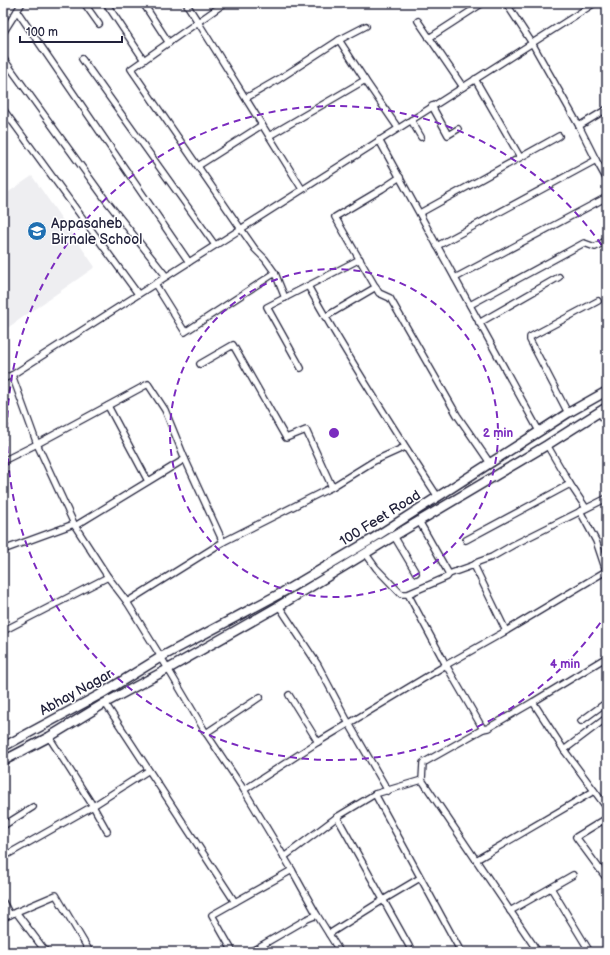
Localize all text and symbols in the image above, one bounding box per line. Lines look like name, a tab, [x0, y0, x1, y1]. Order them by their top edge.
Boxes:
scale bar	[20, 18, 122, 44]
text: 100 m	[26, 25, 58, 40]
place label: Appasaheb Birnale School	[51, 215, 142, 248]
school or university icon: Appasaheb Birnale School	[26, 220, 48, 242]
centre of rings	[327, 426, 341, 440]
text: 2 min	[483, 426, 513, 441]
street label: 100 Feet Road	[336, 486, 424, 550]
text: 4 min	[550, 657, 580, 672]
street label: Abhay Nagar	[37, 665, 116, 719]

